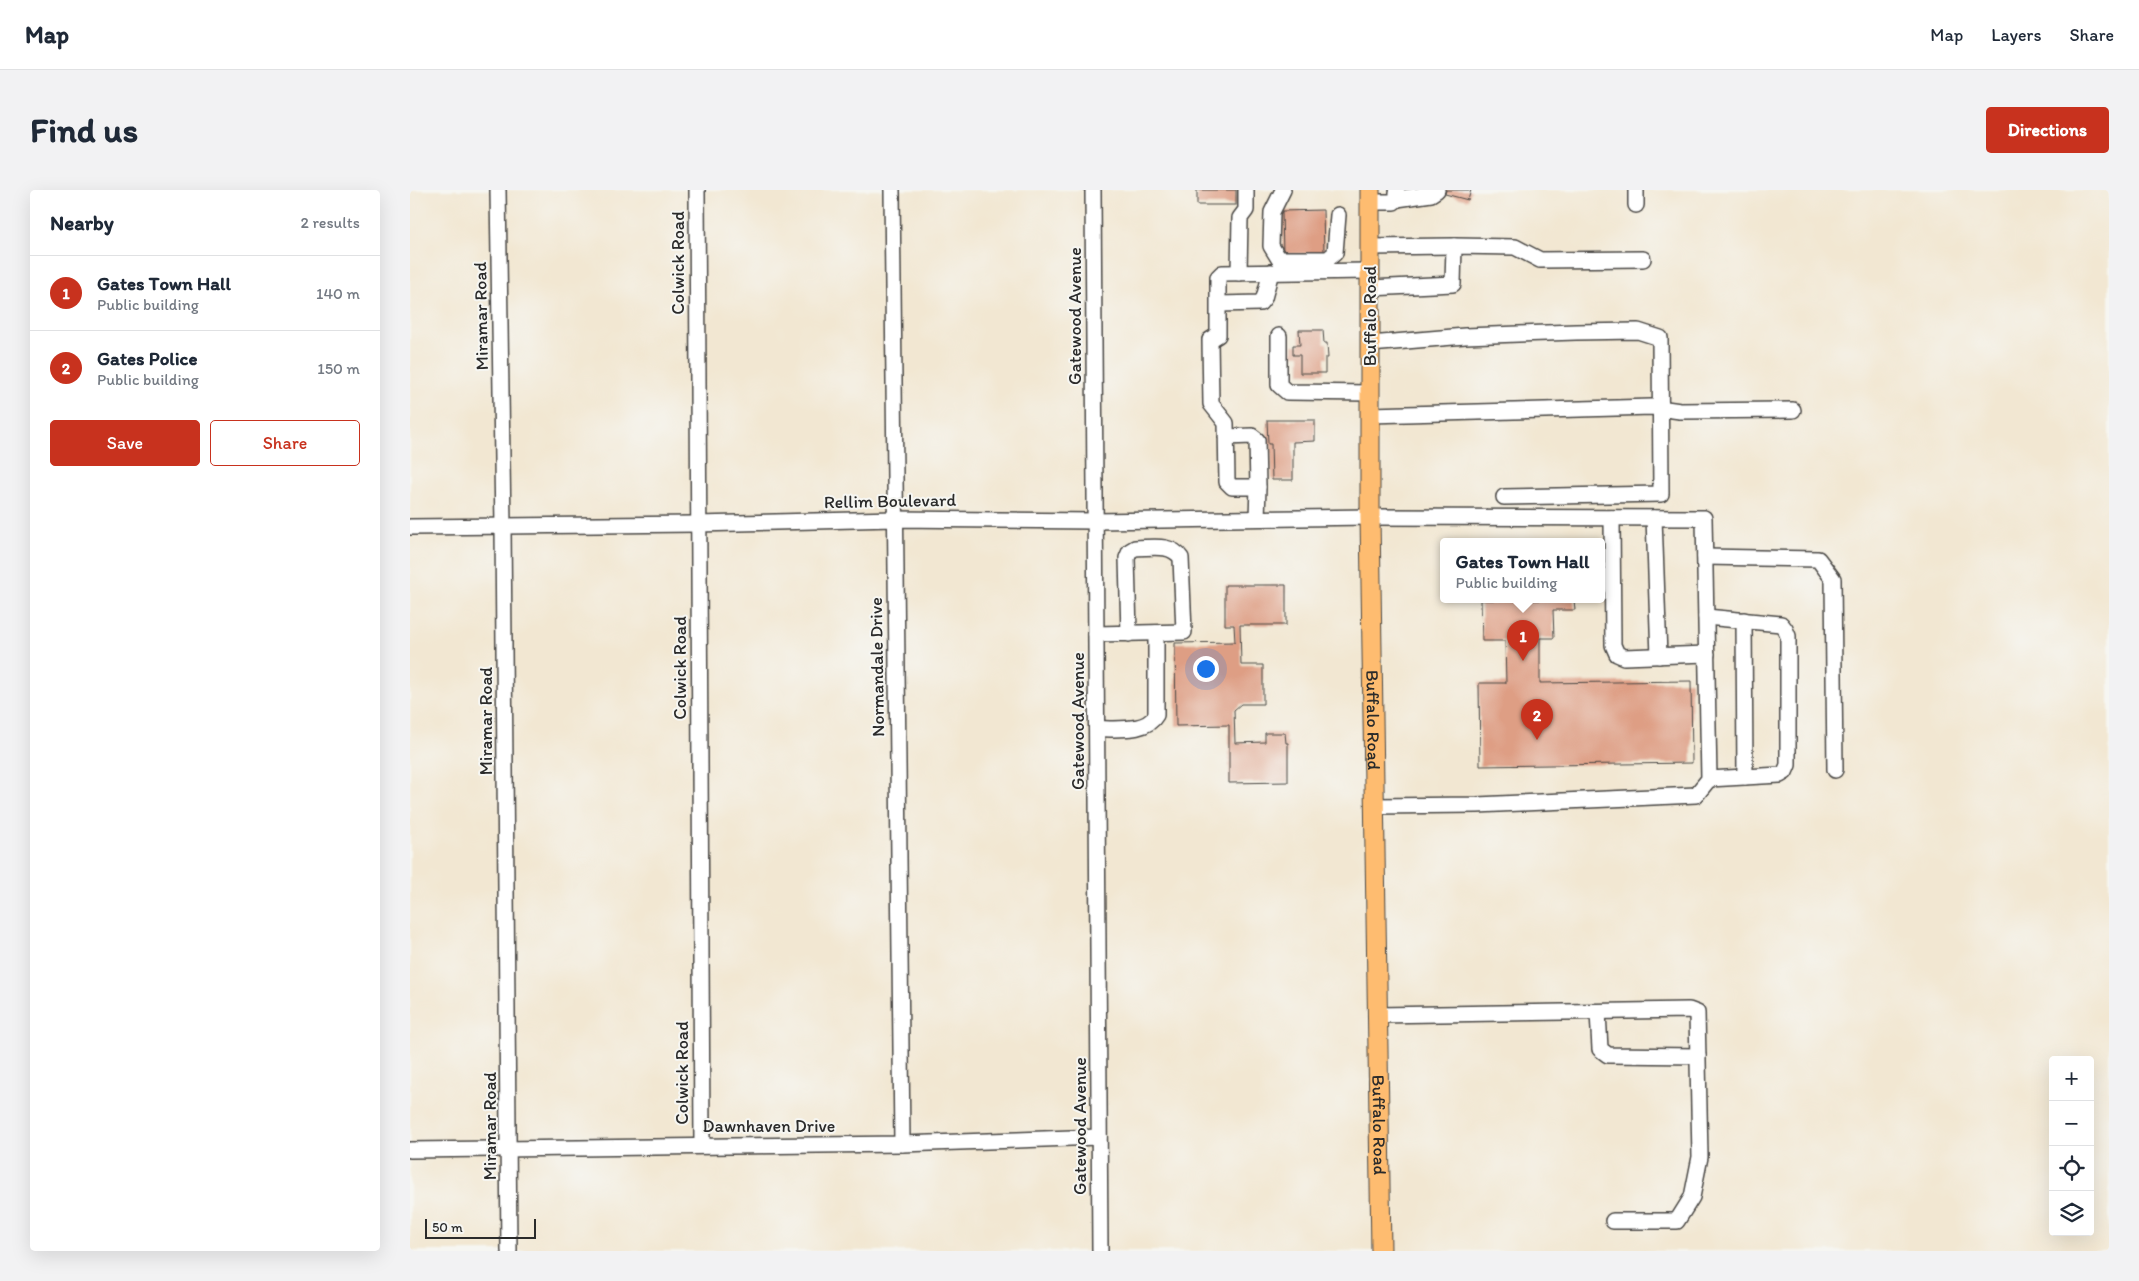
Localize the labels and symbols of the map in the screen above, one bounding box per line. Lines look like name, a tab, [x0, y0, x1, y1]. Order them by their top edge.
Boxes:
street label: Colwick Road	[667, 211, 689, 315]
street label: Gatewood Avenue	[1064, 247, 1086, 385]
street label: Miramar Road	[469, 261, 493, 370]
street label: Buffalo Road	[1359, 265, 1381, 366]
street label: Rellim Boulevard	[824, 489, 956, 513]
street label: Normandale Drive	[865, 597, 889, 737]
street label: Colwick Road	[669, 616, 691, 720]
pin: 1	[1507, 620, 1539, 661]
street label: Gatewood Avenue	[1067, 652, 1089, 790]
your location	[1193, 656, 1219, 682]
street label: Miramar Road	[475, 667, 497, 775]
street label: Buffalo Road	[1361, 670, 1385, 771]
pin: 2	[1521, 699, 1553, 740]
street label: Colwick Road	[671, 1021, 693, 1125]
street label: Gatewood Avenue	[1069, 1057, 1091, 1195]
street label: Miramar Road	[479, 1072, 501, 1180]
street label: Buffalo Road	[1367, 1075, 1391, 1176]
street label: Dawnhaven Drive	[703, 1115, 835, 1137]
scale bar	[425, 1216, 536, 1239]

